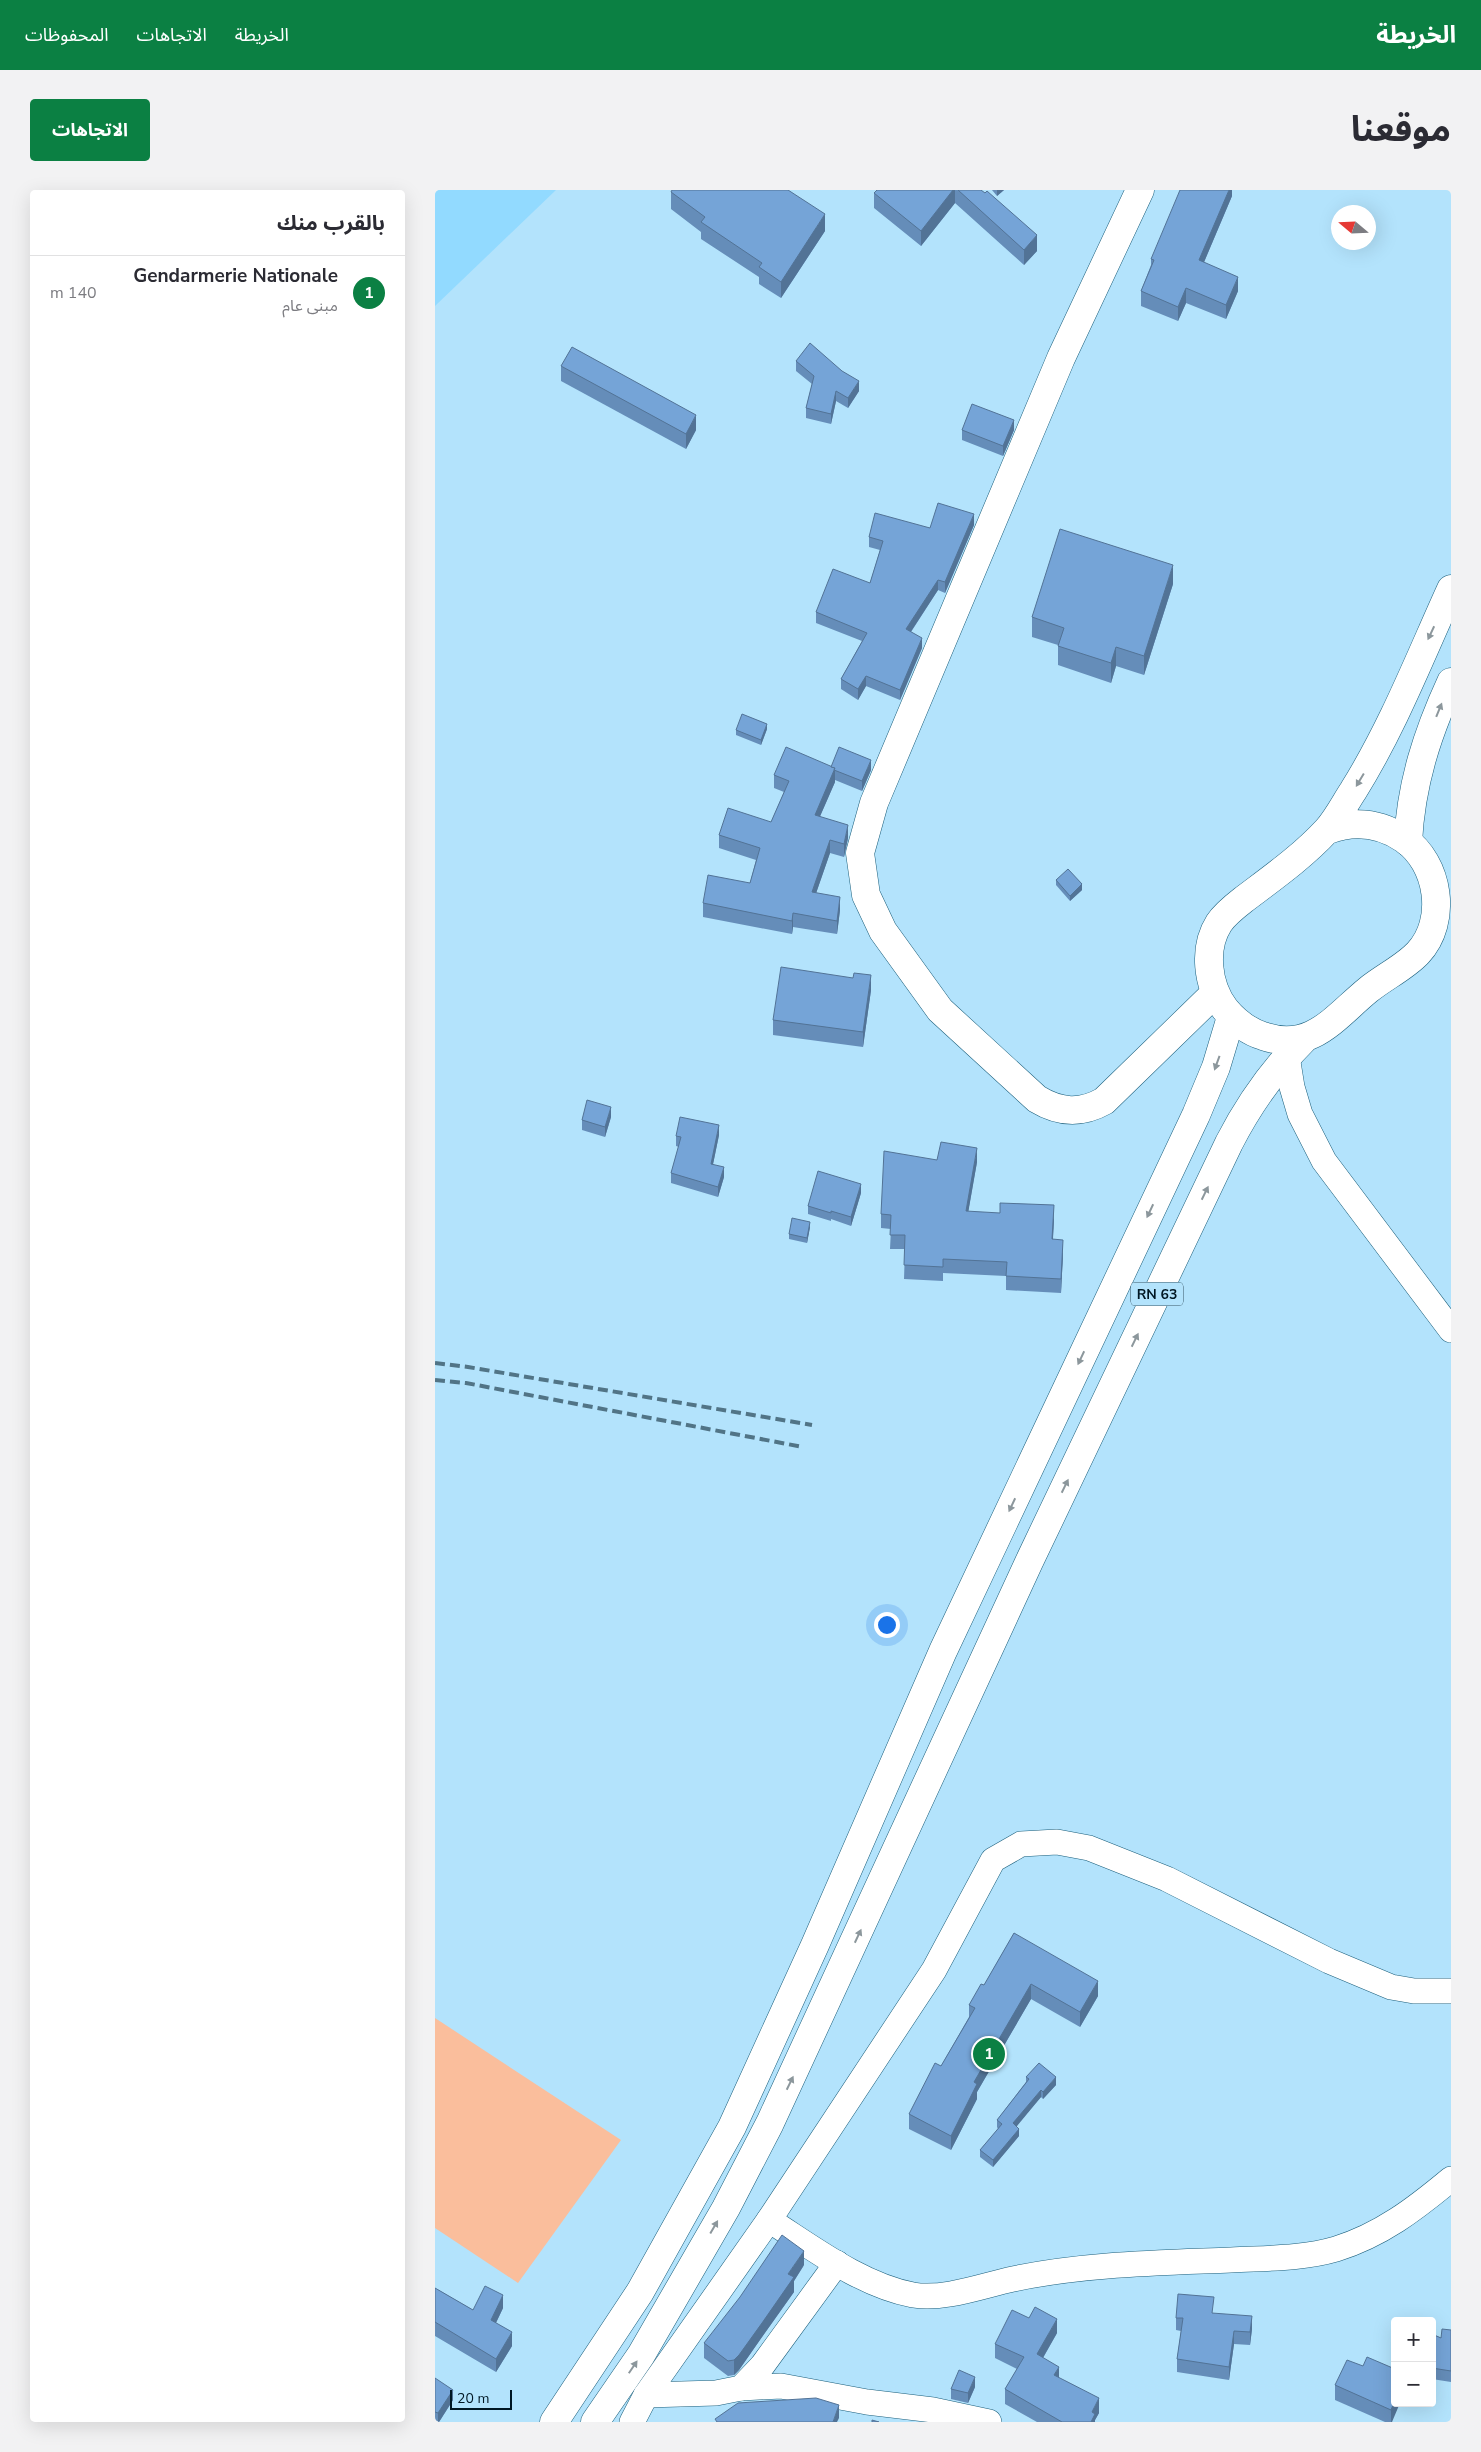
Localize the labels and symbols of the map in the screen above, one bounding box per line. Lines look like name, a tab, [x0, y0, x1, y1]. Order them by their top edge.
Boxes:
north arrow	[1331, 205, 1376, 250]
one-way arrow	[1426, 626, 1434, 640]
one-way arrow	[1435, 703, 1443, 717]
one-way arrow	[1356, 773, 1365, 786]
one-way arrow	[1213, 1056, 1221, 1071]
one-way arrow	[1202, 1186, 1210, 1200]
one-way arrow	[1146, 1204, 1154, 1218]
road number: RN 63	[1131, 1282, 1183, 1306]
one-way arrow	[1131, 1332, 1139, 1347]
one-way arrow	[1077, 1351, 1085, 1365]
one-way arrow	[1061, 1479, 1069, 1493]
one-way arrow	[1007, 1498, 1015, 1512]
your location	[874, 1612, 900, 1638]
one-way arrow	[854, 1929, 862, 1943]
pin: 1	[973, 2035, 1005, 2073]
one-way arrow	[786, 2076, 794, 2090]
one-way arrow	[710, 2220, 719, 2234]
one-way arrow	[628, 2361, 637, 2374]
scale bar	[450, 2387, 513, 2410]

